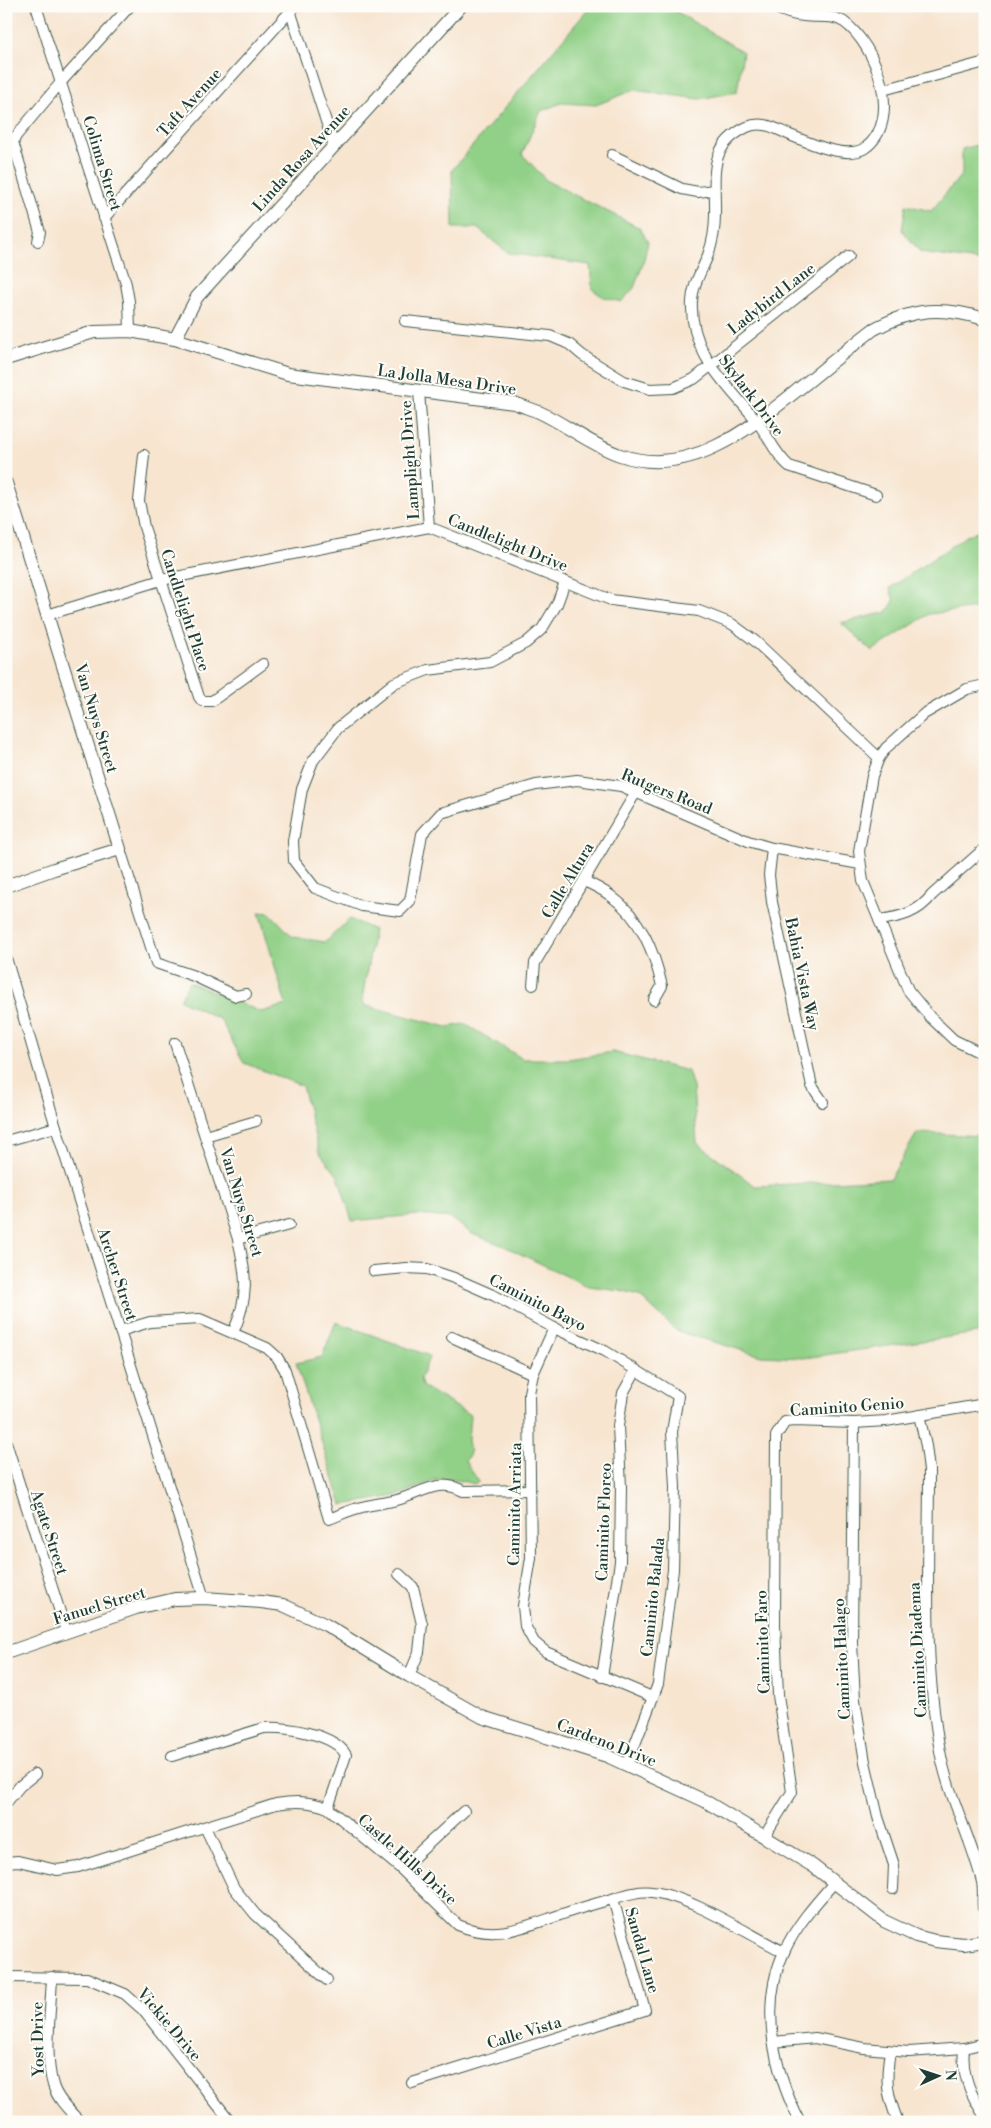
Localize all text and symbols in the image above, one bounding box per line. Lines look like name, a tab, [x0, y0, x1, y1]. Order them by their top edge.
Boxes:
street label: Taft Avenue	[153, 64, 226, 141]
street label: Linda Rosa Avenue	[248, 101, 355, 216]
street label: Colima Street	[78, 113, 126, 214]
street label: Ladybird Lane	[724, 258, 819, 339]
street label: Skylark Drive	[714, 351, 788, 440]
street label: La Jolla Mesa Drive	[376, 360, 518, 400]
street label: Lamplight Drive	[396, 400, 424, 520]
street label: Candlelight Drive	[445, 510, 571, 576]
street label: Candlelight Place	[156, 547, 214, 674]
street label: Van Nuys Street	[70, 660, 122, 776]
street label: Rutgers Road	[618, 765, 715, 819]
street label: Calle Altura	[537, 838, 599, 922]
street label: Bahia Vista Way	[780, 915, 824, 1033]
street label: Van Nuys Street	[215, 1144, 267, 1260]
street label: Archer Street	[92, 1224, 142, 1324]
street label: Caminito Bayo	[486, 1270, 590, 1336]
street label: Caminito Genio	[789, 1393, 905, 1421]
street label: Caminito Arriata	[504, 1441, 526, 1566]
street label: Caminito Floreo	[592, 1462, 616, 1582]
street label: Agate Street	[26, 1486, 72, 1578]
street label: Caminito Balada	[637, 1535, 669, 1658]
street label: Caminito Diadema	[904, 1581, 932, 1718]
street label: Fanuel Street	[51, 1582, 148, 1630]
street label: Caminito Faro	[751, 1590, 775, 1694]
street label: Caminito Halago	[829, 1598, 855, 1720]
street label: Cardeno Drive	[554, 1715, 660, 1771]
street label: Castle Hills Drive	[354, 1810, 461, 1910]
street label: Sandal Lane	[620, 1905, 664, 1995]
street label: Vickie Drive	[132, 1983, 206, 2065]
street label: Yost Drive	[27, 2001, 49, 2078]
street label: Calle Vista	[485, 2012, 565, 2054]
north arrow	[914, 2050, 964, 2100]
text: N	[941, 2069, 959, 2081]

